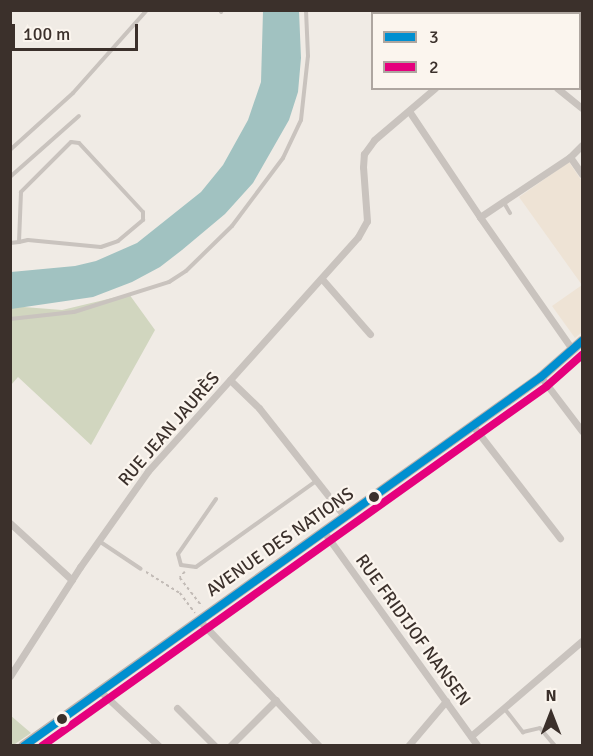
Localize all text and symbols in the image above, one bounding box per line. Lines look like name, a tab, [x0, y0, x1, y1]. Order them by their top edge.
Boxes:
scale bar	[15, 12, 141, 50]
legend	[371, 12, 581, 90]
text: 100 m	[23, 23, 70, 45]
text: 3	[429, 26, 439, 48]
text: 2	[429, 56, 439, 78]
street label: RUE JEAN JAURÈS	[114, 368, 224, 490]
street label: AVENUE DES NATIONS	[202, 483, 358, 601]
unlabelled marker	[368, 491, 380, 503]
street label: RUE FRIDTJOF NANSEN	[351, 550, 475, 710]
north arrow	[521, 684, 581, 744]
text: N	[545, 686, 557, 706]
unlabelled marker	[56, 713, 68, 725]

